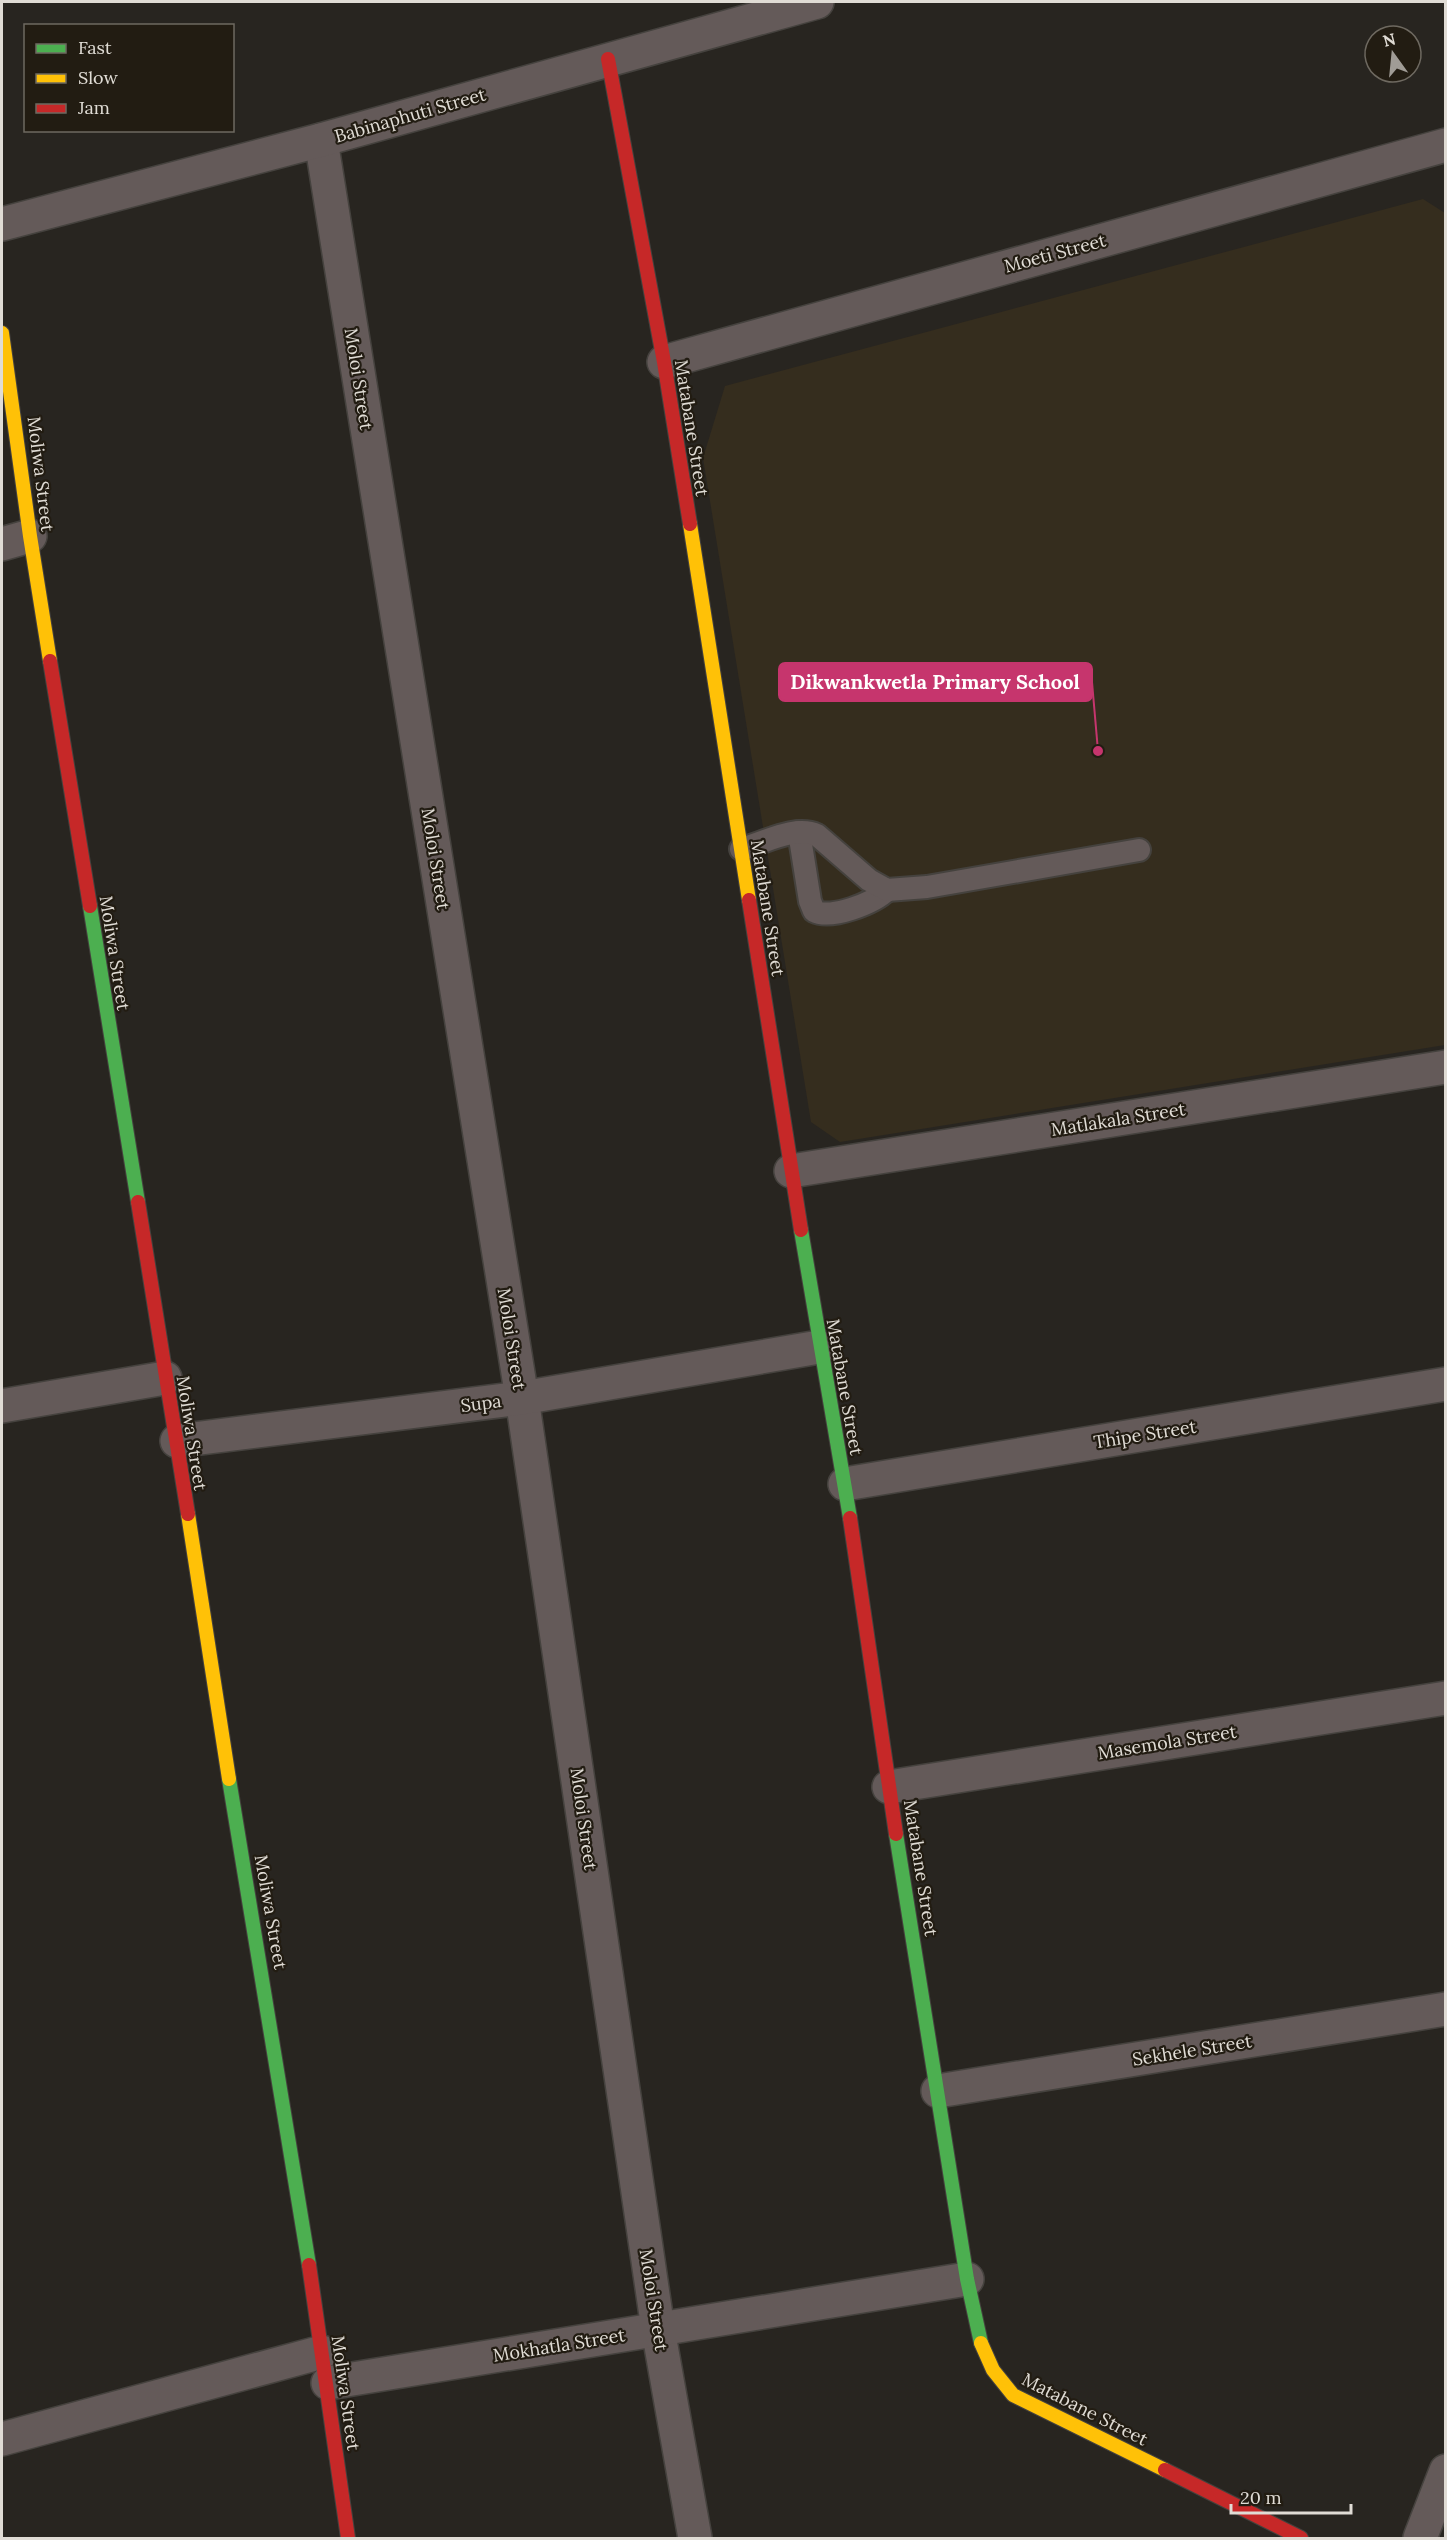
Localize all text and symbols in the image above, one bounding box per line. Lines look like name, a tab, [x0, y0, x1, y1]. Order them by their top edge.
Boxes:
legend	[24, 24, 234, 132]
north arrow	[1363, 24, 1423, 84]
text: N	[1381, 28, 1398, 51]
text: Fast	[78, 36, 112, 59]
text: Slow	[78, 66, 118, 89]
street label: Babinaphuti Street	[332, 82, 488, 148]
text: Jam	[77, 96, 110, 119]
street label: Moeti Street	[1002, 228, 1108, 278]
street label: Moloi Street	[340, 326, 378, 432]
street label: Matabane Street	[670, 358, 714, 498]
street label: Moliwa Street	[23, 415, 59, 533]
callout: Dikwankwetla Primary School	[779, 663, 1092, 701]
text: Dikwankwetla Primary School	[790, 669, 1080, 694]
street label: Moloi Street	[417, 806, 455, 912]
street label: Matabane Street	[746, 838, 790, 978]
street label: Moliwa Street	[95, 894, 135, 1012]
street label: Matlakala Street	[1049, 1097, 1187, 1141]
street label: Moloi Street	[493, 1286, 531, 1392]
street label: Matabane Street	[822, 1317, 868, 1457]
street label: Moliwa Street	[172, 1374, 212, 1492]
street label: Supa	[459, 1389, 503, 1417]
street label: Thipe Street	[1092, 1415, 1198, 1453]
street label: Masemola Street	[1096, 1720, 1238, 1764]
street label: Moloi Street	[565, 1766, 603, 1872]
street label: Matabane Street	[899, 1798, 943, 1938]
street label: Moliwa Street	[250, 1853, 292, 1971]
street label: Sekhele Street	[1131, 2029, 1253, 2071]
street label: Moloi Street	[635, 2247, 673, 2353]
street label: Mokhatla Street	[491, 2323, 627, 2367]
street label: Moliwa Street	[327, 2334, 365, 2452]
street label: Matabane Street	[1018, 2367, 1152, 2451]
scale bar	[1231, 2477, 1351, 2515]
text: 20 m	[1240, 2486, 1282, 2509]

